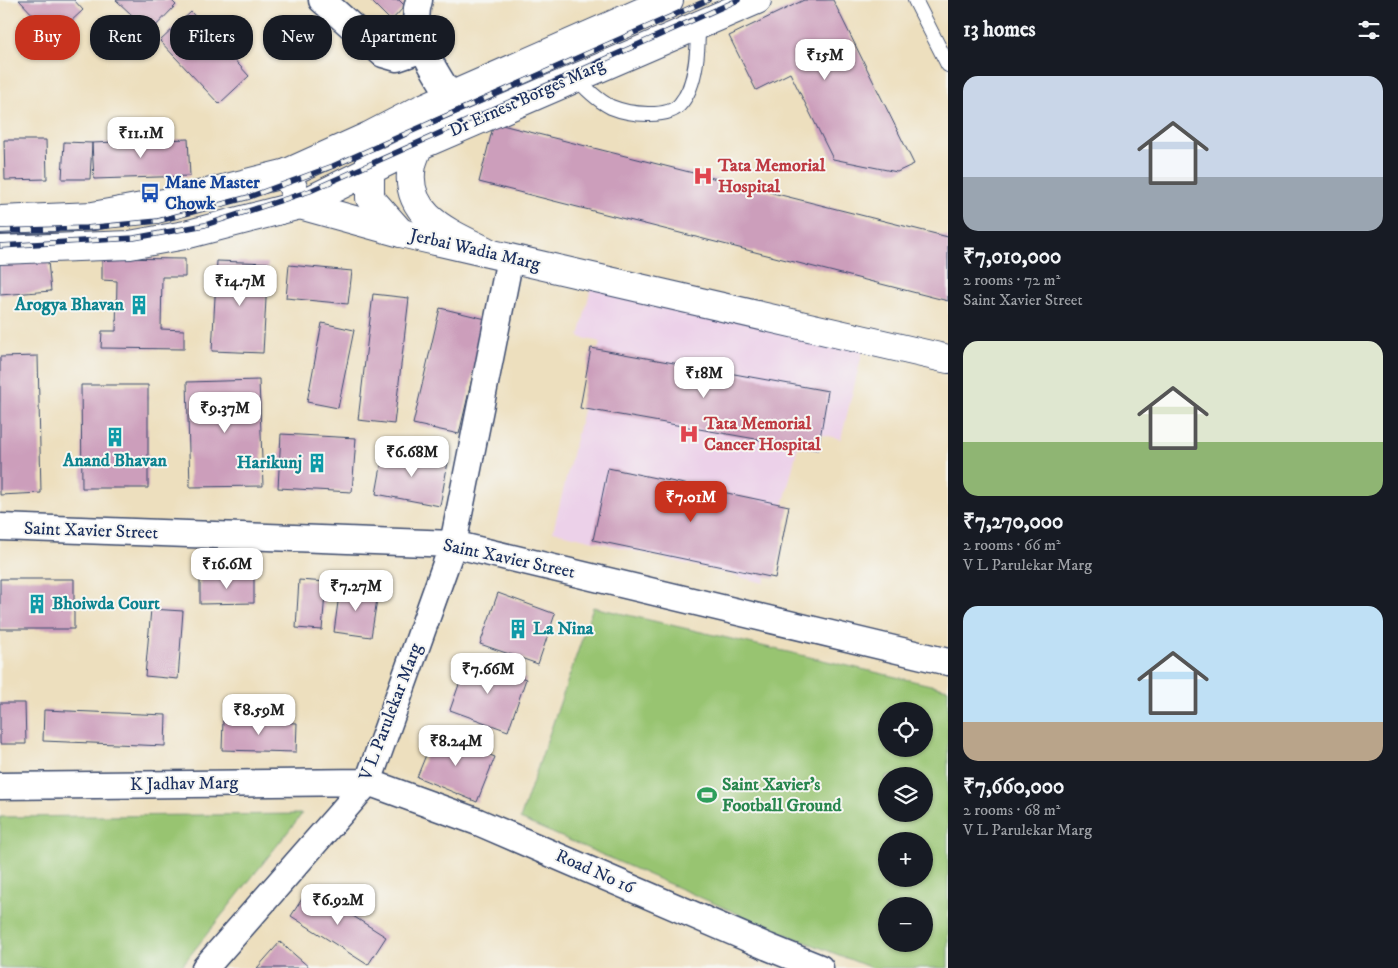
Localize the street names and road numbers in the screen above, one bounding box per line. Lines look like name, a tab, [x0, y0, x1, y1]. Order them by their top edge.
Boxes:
street label: Dr Ernest Borges Marg	[446, 54, 609, 142]
street label: Jerbai Wadia Marg	[406, 224, 543, 276]
street label: Saint Xavier Street	[23, 518, 159, 544]
street label: Saint Xavier Street	[441, 534, 577, 584]
street label: V L Parulekar Marg	[354, 640, 427, 785]
street label: K Jadhav Marg	[130, 772, 239, 796]
street label: Road No 16	[552, 845, 638, 899]

